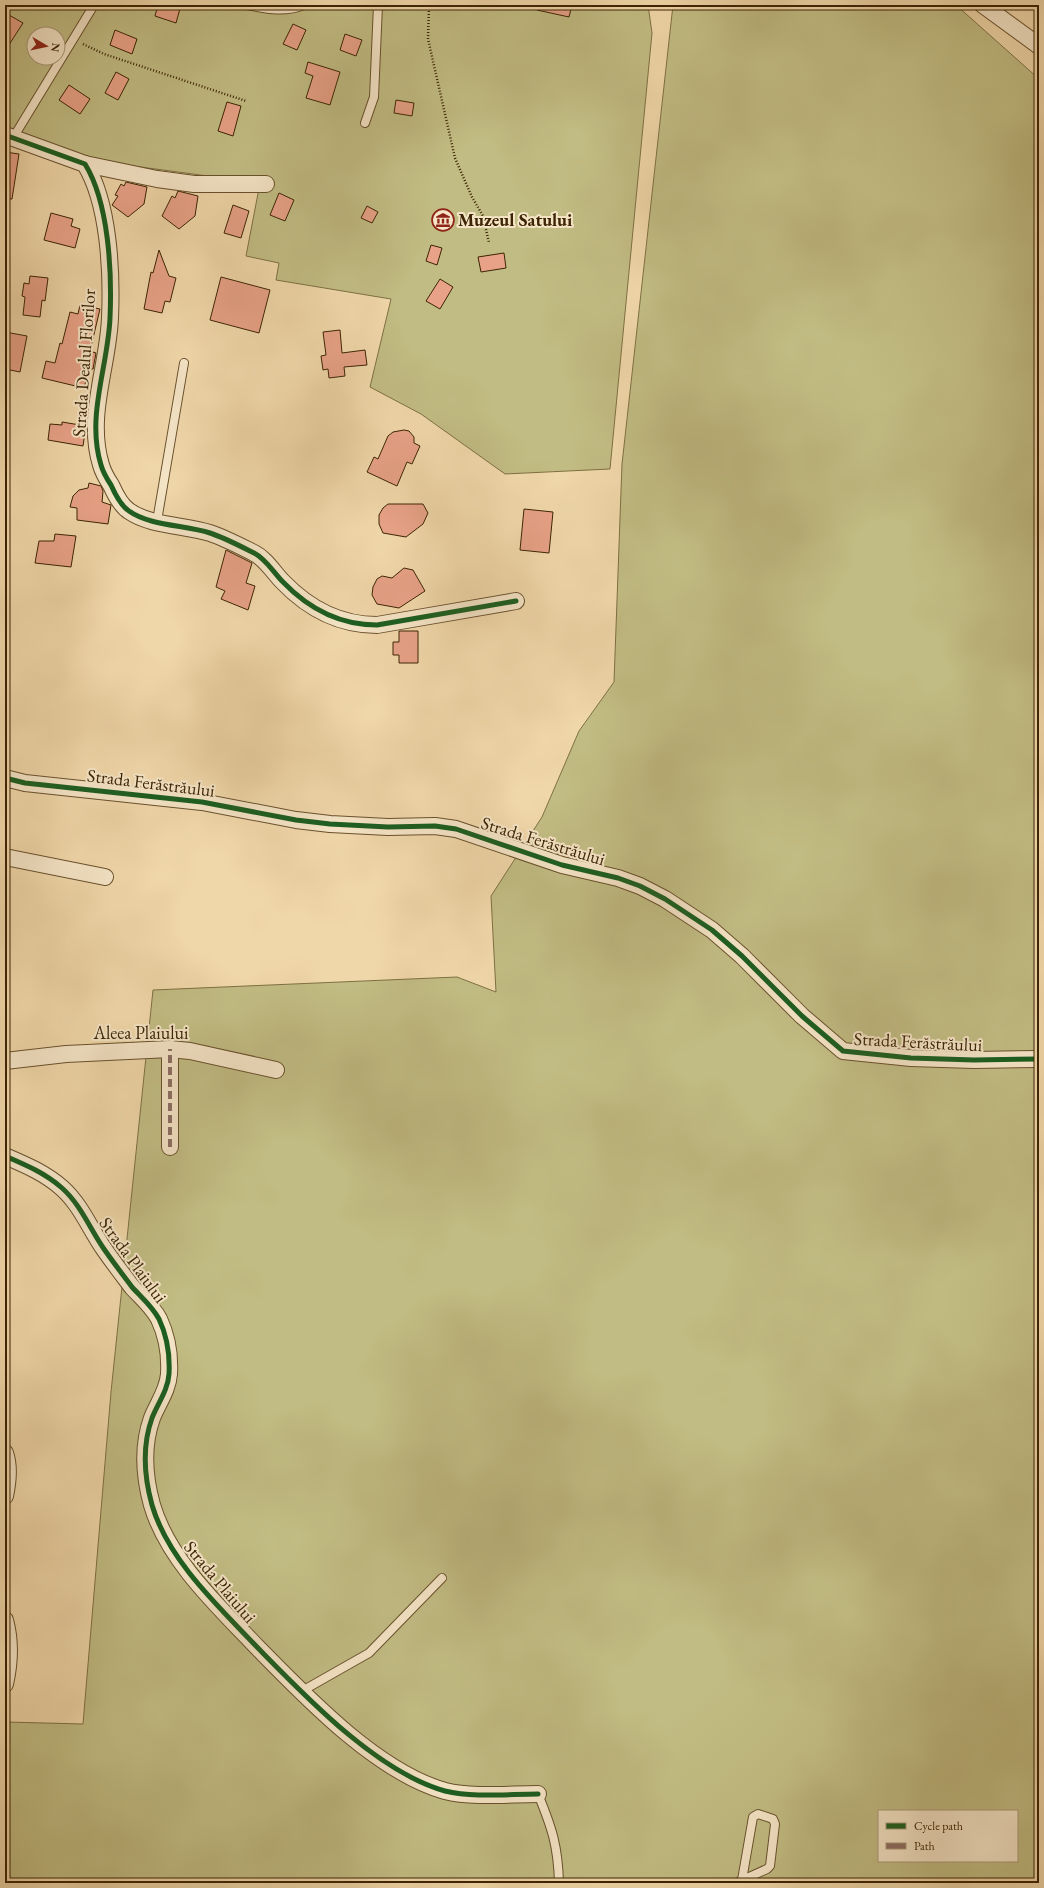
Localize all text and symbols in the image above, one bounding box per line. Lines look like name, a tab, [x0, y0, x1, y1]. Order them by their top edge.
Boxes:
north arrow	[26, 26, 66, 66]
text: N	[48, 42, 63, 53]
museum icon: Muzeul Satului	[430, 207, 456, 233]
place label: Muzeul Satului	[458, 208, 573, 231]
street label: Strada Dealul Florilor	[67, 288, 100, 438]
street label: Strada Ferăstrăului	[86, 763, 217, 802]
street label: Strada Ferăstrăului	[478, 811, 608, 870]
street label: Aleea Plaiului	[93, 1021, 189, 1044]
street label: Strada Ferăstrăului	[853, 1027, 983, 1056]
street label: Strada Plaiului	[95, 1212, 173, 1308]
street label: Strada Plaiului	[179, 1536, 262, 1628]
legend	[878, 1810, 1018, 1862]
text: Cycle path	[914, 1818, 963, 1834]
text: Path	[914, 1838, 935, 1854]

